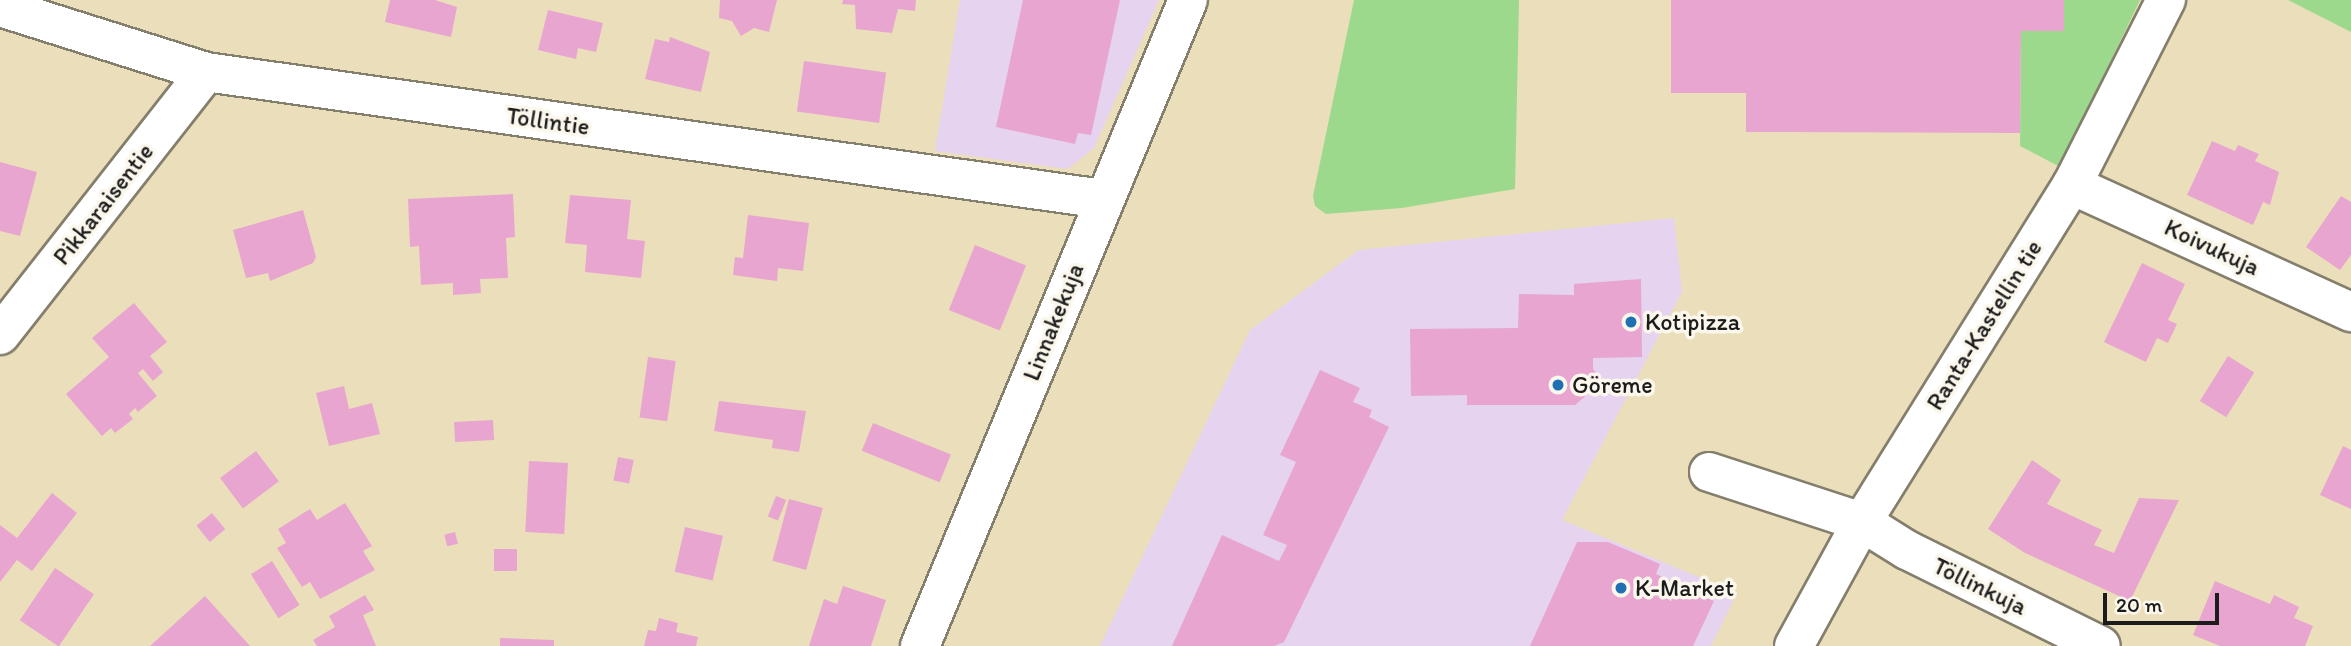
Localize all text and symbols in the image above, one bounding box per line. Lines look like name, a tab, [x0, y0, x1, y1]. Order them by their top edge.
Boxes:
street label: Töllintie	[505, 101, 591, 141]
street label: Pikkaraisentie	[47, 138, 159, 270]
street label: Koivukuja	[2160, 213, 2264, 281]
street label: Ranta-Kastellin tie	[1920, 235, 2048, 415]
street label: Linnakekuja	[1016, 259, 1090, 385]
place label: Kotipizza	[1645, 308, 1740, 336]
marker: Kotipizza	[1623, 314, 1639, 330]
place label: Göreme	[1572, 371, 1653, 399]
marker: Göreme	[1550, 377, 1566, 393]
street label: Töllinkuja	[1928, 551, 2032, 621]
place label: K-Market	[1635, 574, 1734, 602]
marker: K-Market	[1613, 580, 1629, 596]
scale bar	[2106, 580, 2222, 624]
text: 20 m	[2116, 592, 2162, 617]

